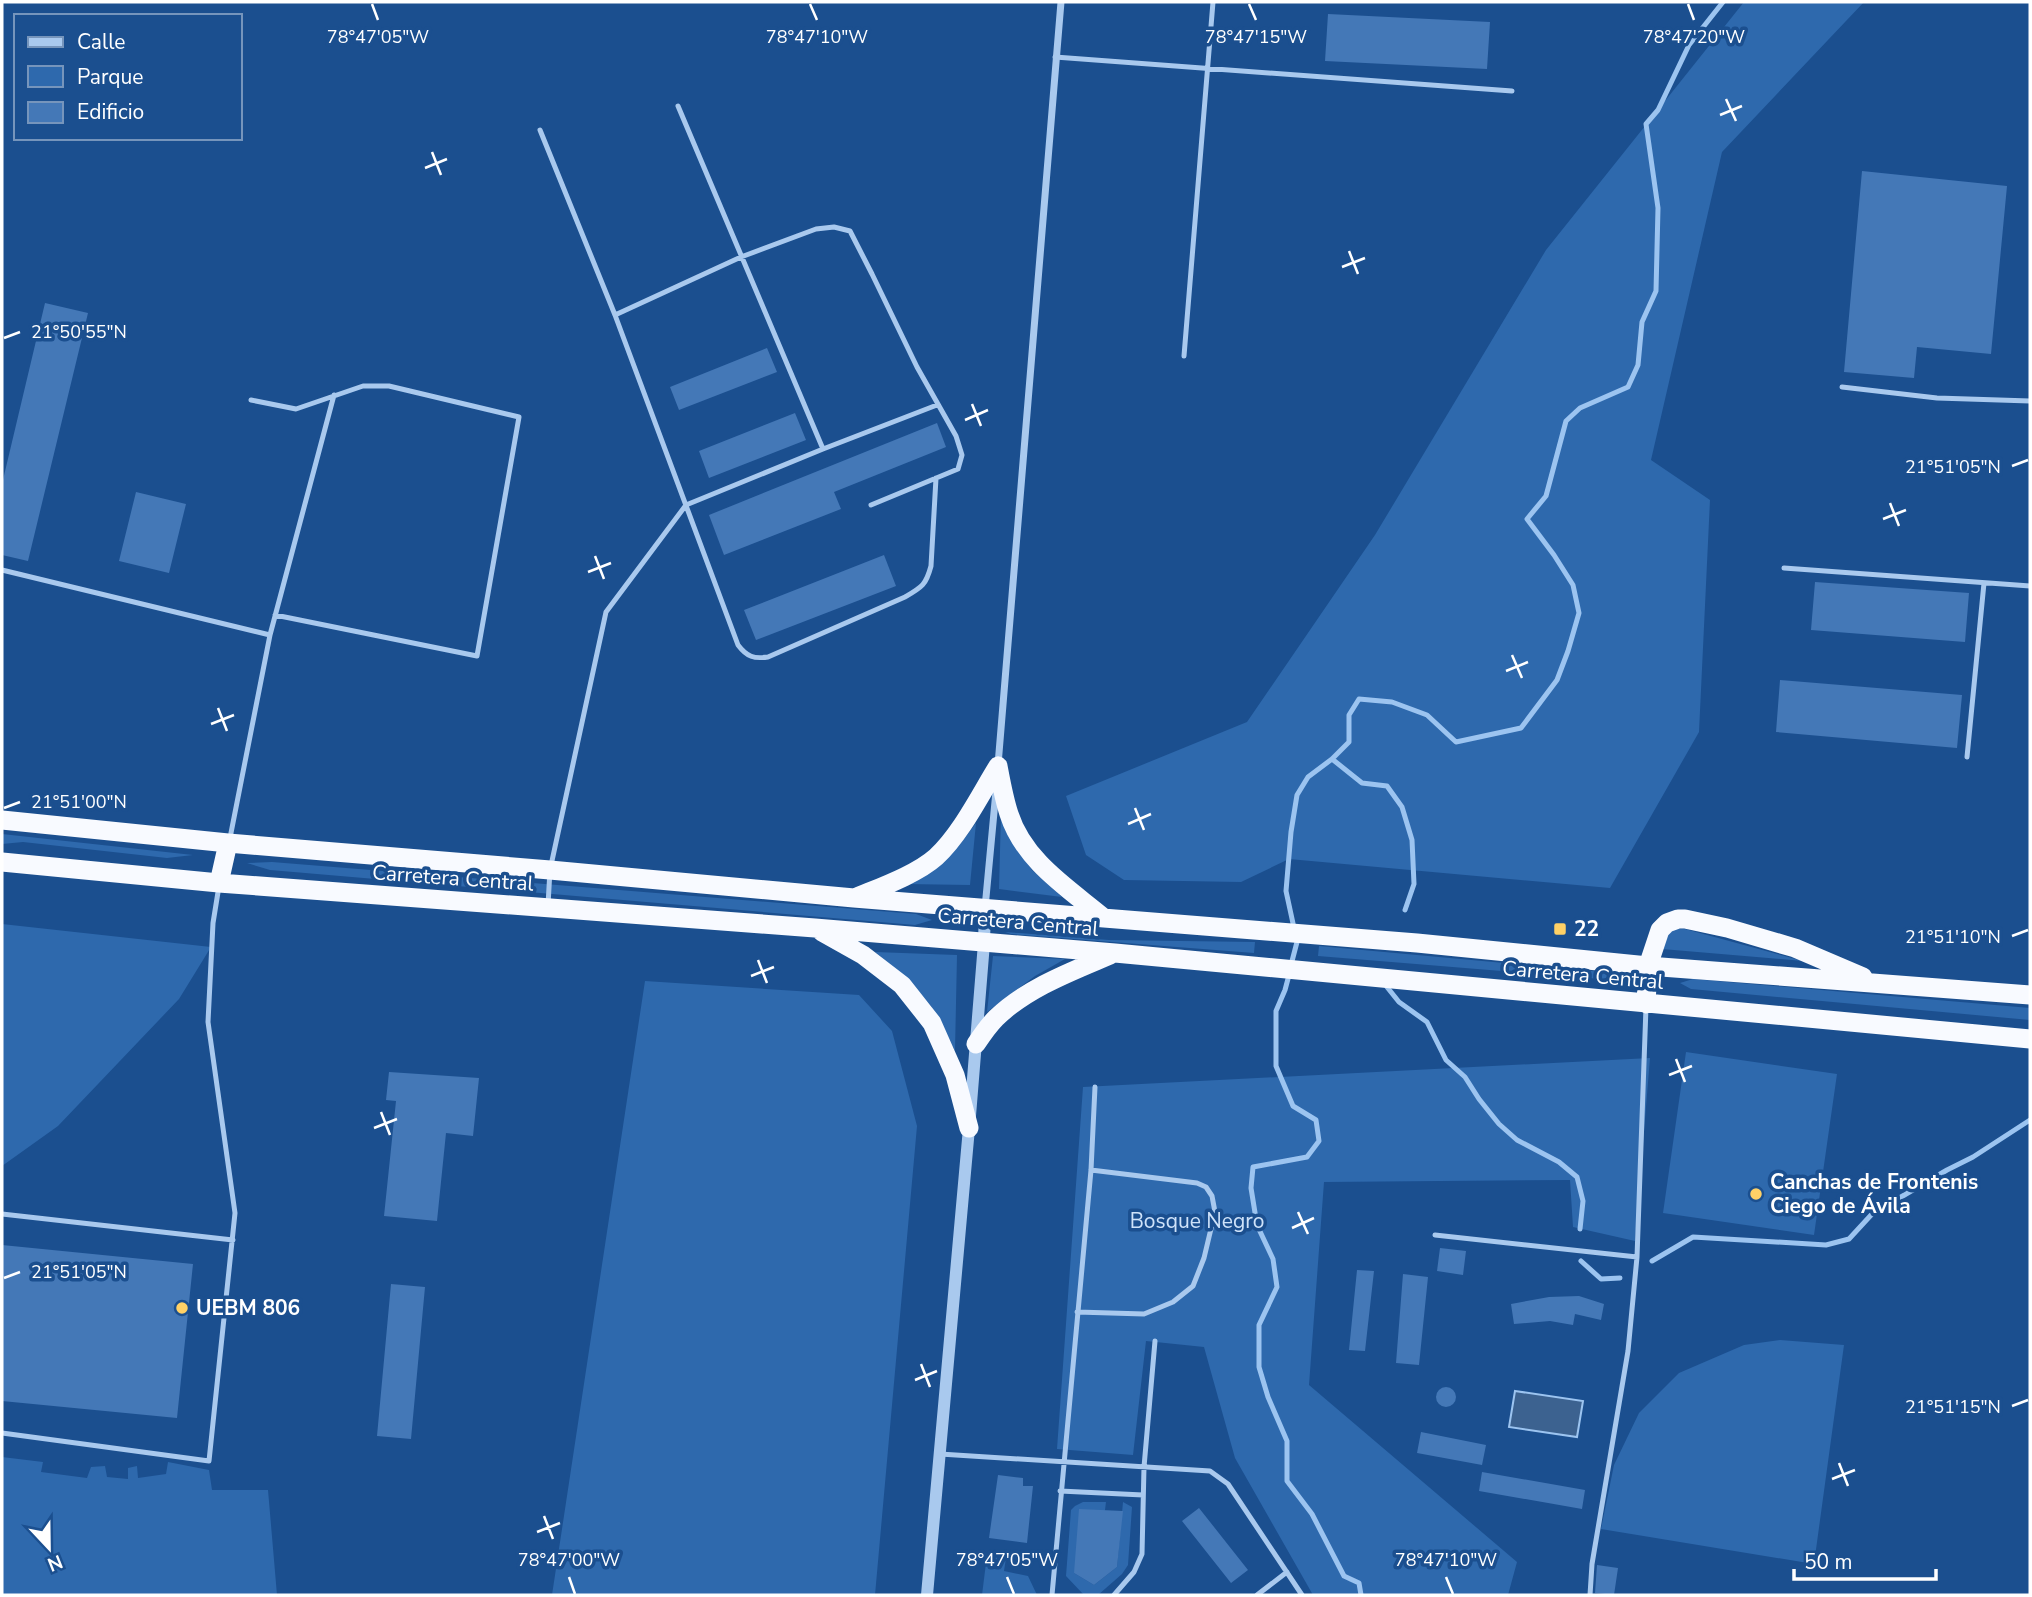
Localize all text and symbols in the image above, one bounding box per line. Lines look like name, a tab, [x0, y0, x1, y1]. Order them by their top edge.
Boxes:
legend	[14, 14, 242, 140]
text: 78°47'05"W	[327, 25, 429, 49]
text: 78°47'10"W	[766, 25, 868, 49]
text: 78°47'15"W	[1205, 25, 1307, 49]
text: 78°47'20"W	[1643, 25, 1745, 49]
text: Calle	[77, 28, 125, 56]
text: Parque	[77, 63, 144, 91]
text: Edificio	[77, 98, 144, 126]
text: 21°50'55"N	[31, 320, 127, 344]
text: 21°51'05"N	[1905, 455, 2001, 479]
text: 21°51'00"N	[31, 790, 127, 814]
street label: Carretera Central	[371, 858, 536, 898]
street label: Carretera Central	[936, 901, 1101, 943]
place label: 22	[1574, 915, 1599, 943]
marker: 22	[1552, 921, 1568, 937]
text: 21°51'10"N	[1905, 925, 2001, 949]
street label: Carretera Central	[1501, 954, 1666, 996]
place label: Canchas de Frontenis Ciego de Ávila	[1770, 1168, 1978, 1220]
marker: Canchas de Frontenis Ciego de Ávila	[1748, 1186, 1764, 1202]
park label: Bosque Negro	[1130, 1207, 1264, 1235]
text: 21°51'05"N	[31, 1260, 127, 1284]
place label: UEBM 806	[196, 1294, 300, 1322]
marker: UEBM 806	[174, 1300, 190, 1316]
text: 21°51'15"N	[1905, 1395, 2001, 1419]
north arrow	[14, 1513, 84, 1583]
scale bar	[1794, 1538, 1936, 1582]
text: N	[44, 1548, 66, 1578]
text: 78°47'00"W	[518, 1548, 620, 1572]
text: 78°47'05"W	[956, 1548, 1058, 1572]
text: 78°47'10"W	[1395, 1548, 1497, 1572]
text: 50 m	[1804, 1548, 1853, 1576]

